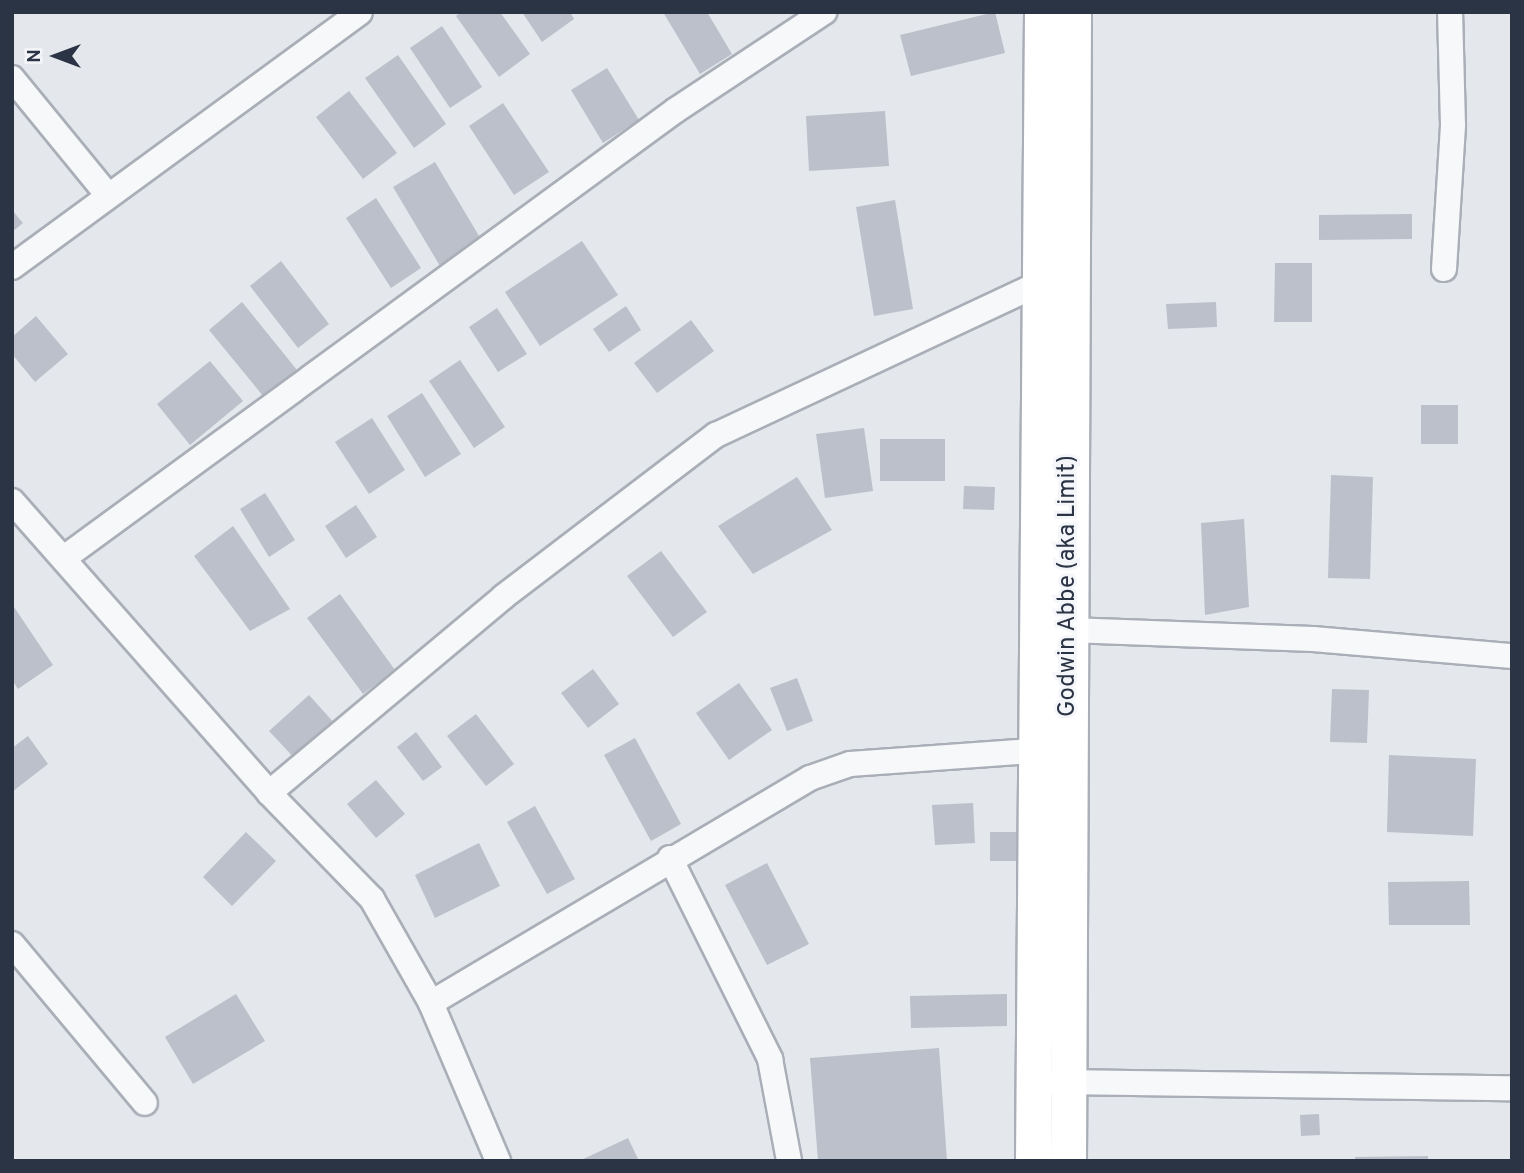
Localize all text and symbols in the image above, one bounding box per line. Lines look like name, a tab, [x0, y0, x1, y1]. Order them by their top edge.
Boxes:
north arrow	[21, 21, 91, 91]
text: N	[23, 49, 47, 63]
street label: Godwin Abbe (aka Limit)	[1055, 455, 1083, 717]

